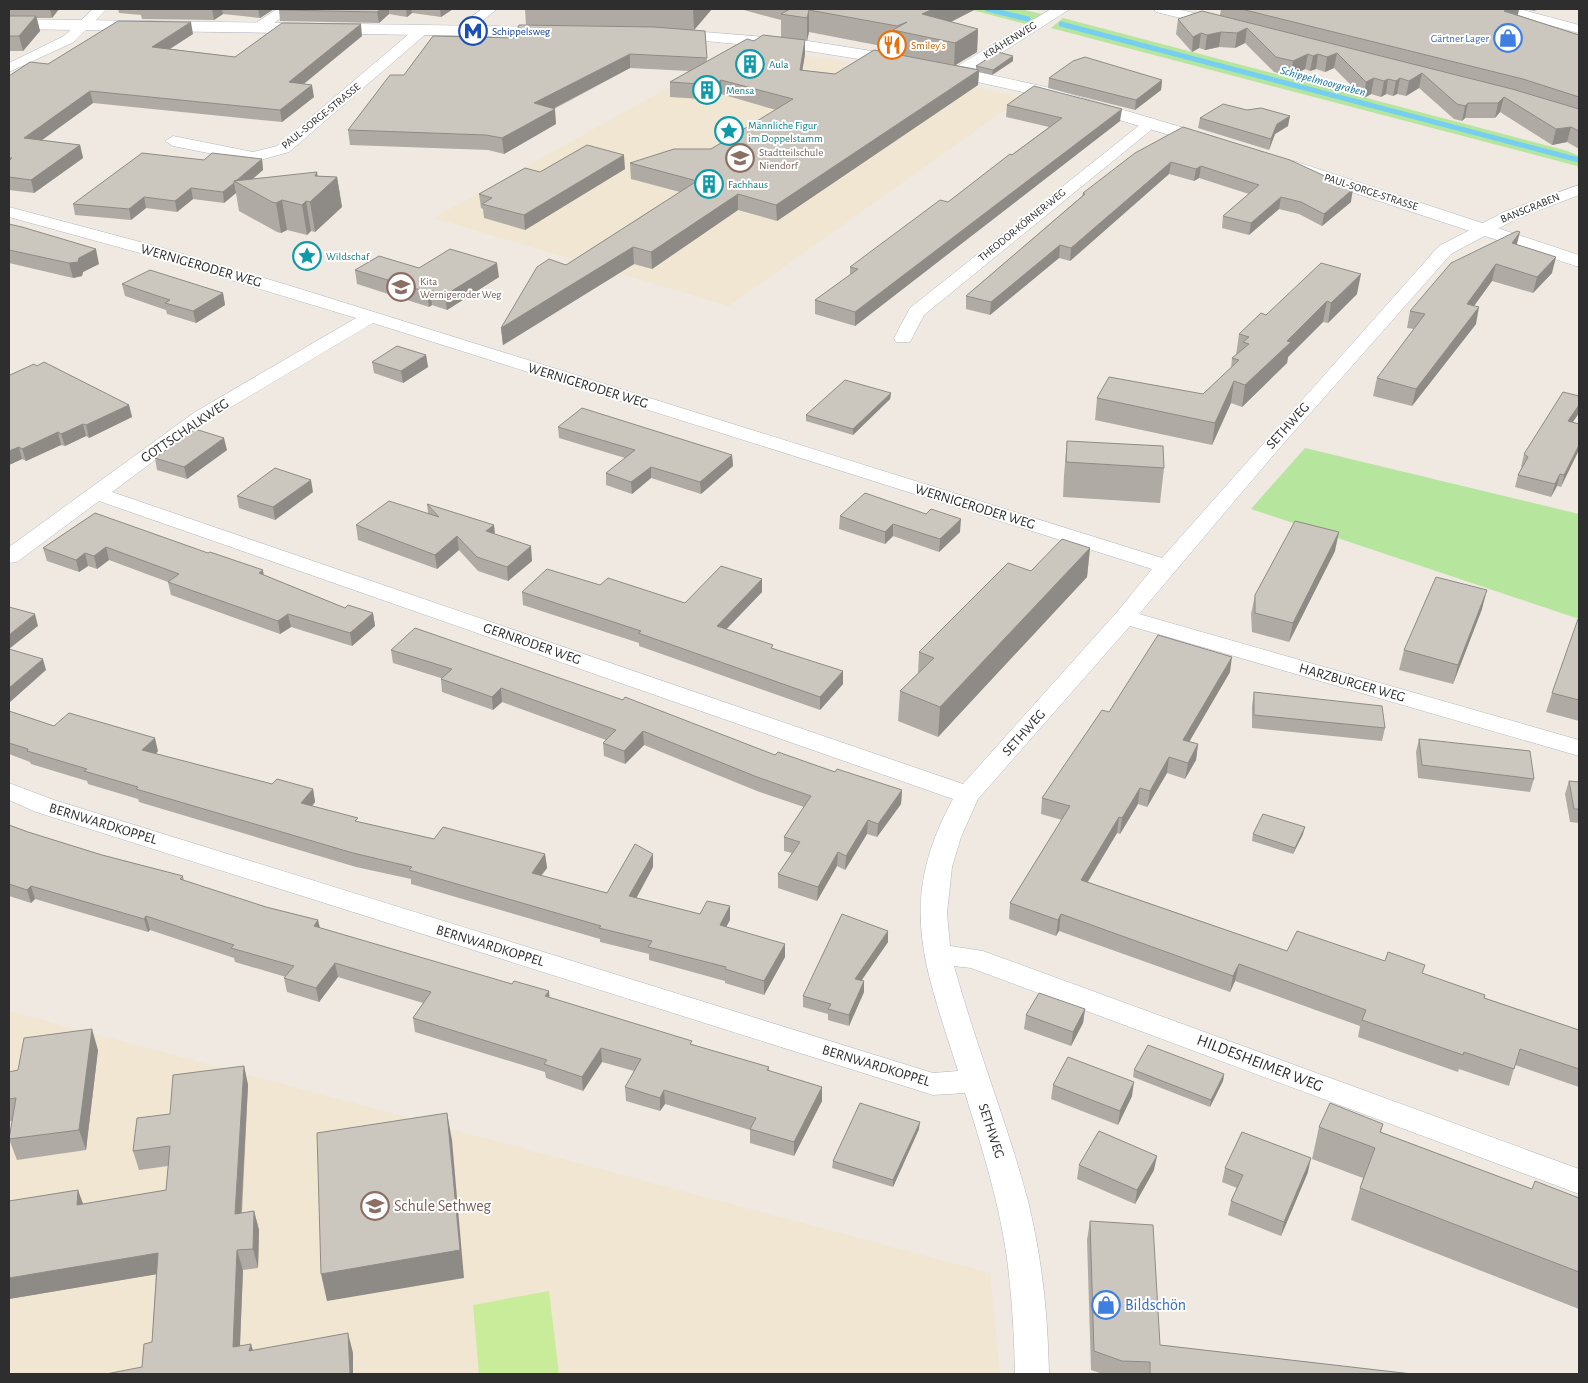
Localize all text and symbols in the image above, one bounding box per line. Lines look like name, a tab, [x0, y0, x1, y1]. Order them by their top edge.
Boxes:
metro station icon: Schippelsweg	[458, 16, 488, 46]
street label: KRÄHENWEG	[982, 19, 1038, 61]
shop icon: Gärtner Lager	[1493, 23, 1523, 53]
place label: Schippelsweg	[492, 26, 551, 37]
restaurant icon: Smiley's	[877, 30, 907, 60]
place label: Gärtner Lager	[1431, 33, 1489, 44]
place label: Smiley's	[911, 40, 946, 51]
building icon: Aula	[735, 49, 765, 79]
place label: Aula	[769, 59, 789, 70]
water label: Schippelmoorgraben	[1279, 64, 1367, 99]
building icon: Mensa	[692, 75, 722, 105]
street label: PAUL-SORGE-STRASSE	[280, 81, 363, 151]
place label: Mensa	[726, 85, 754, 96]
place icon: Männliche Figur im Doppelstamm	[714, 116, 744, 146]
place label: Männliche Figur im Doppelstamm	[748, 120, 823, 144]
school or university icon: Stadtteilschule Niendorf	[725, 143, 755, 173]
place label: Stadtteilschule Niendorf	[759, 147, 823, 171]
building icon: Fachhaus	[694, 169, 724, 199]
street label: PAUL-SORGE-STRASSE	[1323, 172, 1420, 213]
place label: Fachhaus	[728, 179, 768, 190]
street label: THEODOR-KÖRNER-WEG	[976, 187, 1068, 263]
street label: BANSGRABEN	[1499, 191, 1561, 225]
place icon: Wildschaf	[292, 241, 322, 271]
street label: WERNIGERODER WEG	[139, 242, 263, 290]
place label: Wildschaf	[326, 251, 370, 262]
school or university icon: Kita Wernigeroder Weg	[386, 272, 416, 302]
place label: Kita Wernigeroder Weg	[420, 276, 502, 300]
street label: WERNIGERODER WEG	[526, 361, 650, 411]
street label: GOTTSCHALKWEG	[139, 396, 231, 466]
street label: SETHWEG	[1264, 400, 1312, 452]
street label: WERNIGERODER WEG	[913, 482, 1037, 532]
street label: GERNRODER WEG	[481, 621, 583, 667]
street label: HARZBURGER WEG	[1297, 661, 1407, 705]
street label: SETHWEG	[1000, 707, 1048, 759]
street label: BERNWARDKOPPEL	[47, 801, 159, 847]
street label: BERNWARDKOPPEL	[434, 923, 546, 969]
street label: HILDESHEIMER WEG	[1195, 1032, 1325, 1094]
street label: BERNWARDKOPPEL	[820, 1043, 932, 1089]
street label: SETHWEG	[976, 1102, 1006, 1160]
school or university icon: Schule Sethweg	[360, 1191, 390, 1221]
place label: Schule Sethweg	[394, 1198, 491, 1214]
shop icon: Bildschön	[1091, 1290, 1121, 1320]
place label: Bildschön	[1125, 1297, 1186, 1313]

